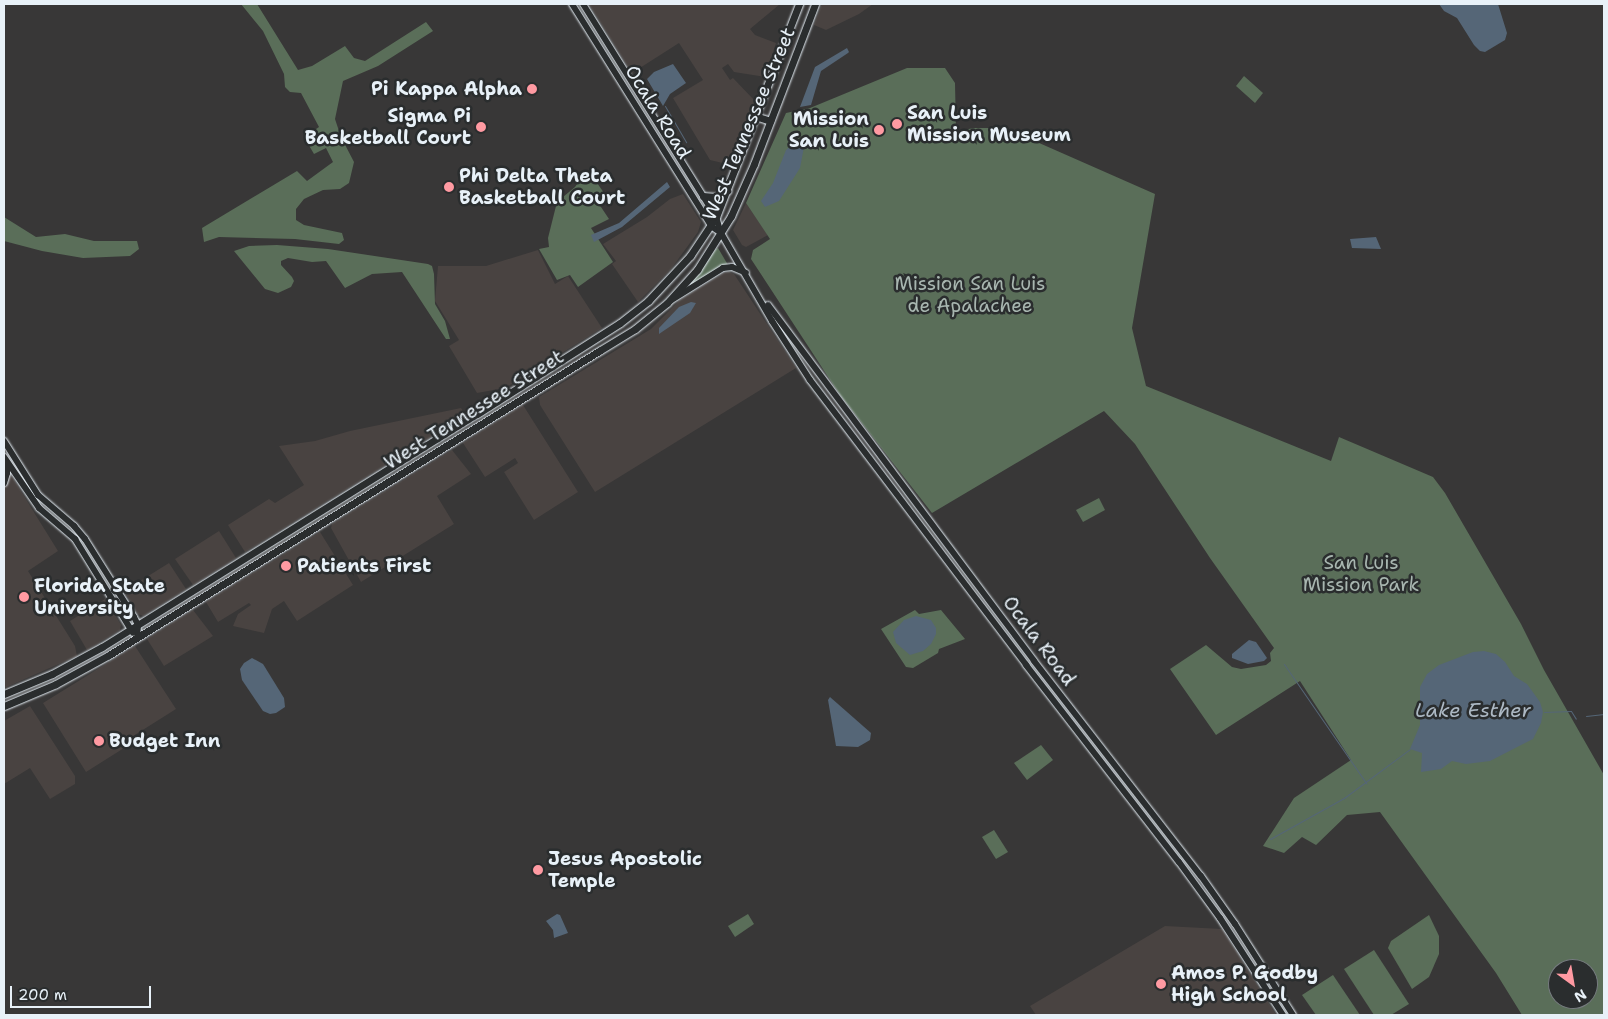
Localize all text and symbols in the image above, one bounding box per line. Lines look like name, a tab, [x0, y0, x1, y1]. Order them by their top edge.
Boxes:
street label: West Tennessee Street	[698, 24, 800, 224]
street label: Ocala Road	[620, 61, 696, 163]
place label: Pi Kappa Alpha	[371, 78, 522, 100]
marker: Pi Kappa Alpha	[526, 83, 538, 95]
place label: San Luis Mission Museum	[907, 102, 1071, 146]
place label: Sigma Pi Basketball Court	[305, 105, 471, 149]
place label: Mission San Luis	[789, 108, 869, 152]
marker: San Luis Mission Museum	[891, 118, 903, 130]
marker: Sigma Pi Basketball Court	[475, 121, 487, 133]
marker: Mission San Luis	[873, 124, 885, 136]
place label: Phi Delta Theta Basketball Court	[459, 165, 625, 209]
marker: Phi Delta Theta Basketball Court	[443, 181, 455, 193]
park label: Mission San Luis de Apalachee	[894, 273, 1046, 317]
street label: West Tennessee Street	[380, 345, 568, 475]
park label: San Luis Mission Park	[1303, 552, 1419, 596]
place label: Patients First	[297, 555, 431, 577]
marker: Patients First	[279, 559, 293, 573]
place label: Florida State University	[34, 575, 165, 619]
marker: Florida State University	[18, 591, 30, 603]
street label: Ocala Road	[998, 592, 1080, 690]
water label: Lake Esther	[1415, 698, 1531, 722]
place label: Budget Inn	[109, 730, 220, 752]
marker: Budget Inn	[93, 735, 105, 747]
place label: Jesus Apostolic Temple	[548, 848, 702, 892]
marker: Jesus Apostolic Temple	[532, 864, 544, 876]
north arrow	[1548, 959, 1598, 1009]
place label: Amos P. Godby High School	[1171, 962, 1318, 1006]
scale bar	[12, 976, 154, 1008]
marker: Amos P. Godby High School	[1155, 978, 1167, 990]
text: 200 m	[18, 985, 67, 1005]
text: N	[1571, 985, 1590, 1006]

